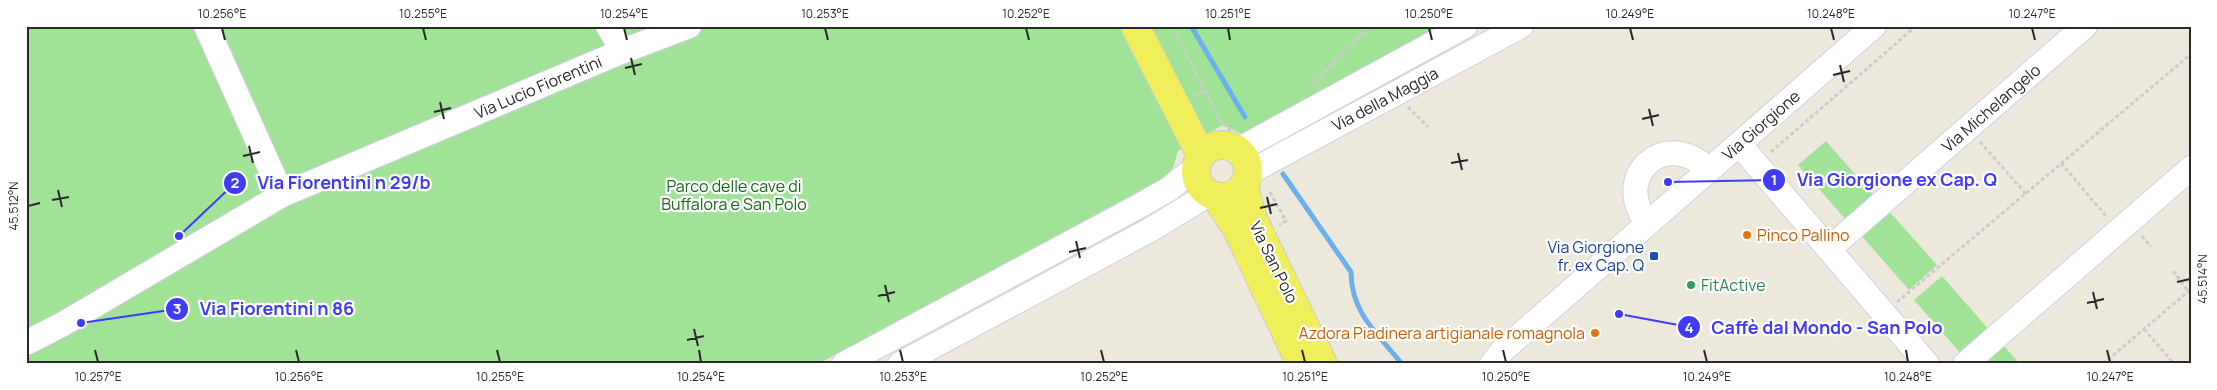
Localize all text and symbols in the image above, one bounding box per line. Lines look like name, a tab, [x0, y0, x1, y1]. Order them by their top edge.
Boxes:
text: 10.256°E	[198, 5, 246, 22]
text: 10.255°E	[399, 5, 447, 22]
text: 10.254°E	[600, 5, 648, 22]
text: 10.253°E	[801, 5, 849, 22]
text: 10.252°E	[1002, 5, 1050, 22]
text: 10.251°E	[1205, 5, 1251, 22]
text: 10.250°E	[1405, 5, 1453, 22]
text: 10.249°E	[1606, 5, 1654, 22]
text: 10.248°E	[1807, 5, 1855, 22]
text: 10.247°E	[2009, 5, 2056, 22]
street label: Via Lucio Fiorentini	[471, 50, 605, 124]
street label: Via Michelangelo	[1937, 59, 2045, 157]
street label: Via della Maggia	[1328, 62, 1442, 136]
street label: Via Giorgione	[1717, 85, 1805, 165]
callout: Via Giorgione ex Cap. Q	[1762, 163, 2007, 196]
callout: Via Fiorentini n 29/b	[222, 167, 440, 200]
text: Via Giorgione ex Cap. Q	[1797, 167, 1997, 191]
text: 1	[1771, 169, 1777, 190]
text: Via Fiorentini n 29/b	[257, 170, 431, 194]
text: 2	[231, 172, 240, 193]
park label: Parco delle cave di Buffalora e San Polo	[661, 175, 807, 215]
text: 45.512°N	[5, 181, 22, 231]
street label: Via San Polo	[1245, 217, 1303, 307]
place label: Pinco Pallino	[1757, 224, 1849, 246]
marker: Pinco Pallino	[1741, 229, 1753, 241]
place label: Via Giorgione fr. ex Cap. Q	[1547, 236, 1644, 276]
marker: Via Giorgione fr. ex Cap. Q	[1648, 250, 1660, 262]
text: 45.514°N	[2194, 254, 2211, 304]
place label: FitActive	[1701, 274, 1766, 296]
marker: FitActive	[1685, 279, 1697, 291]
callout: Via Fiorentini n 86	[165, 292, 364, 325]
text: Via Fiorentini n 86	[200, 296, 354, 320]
text: 3	[173, 298, 181, 319]
callout: Caffè dal Mondo - San Polo	[1676, 311, 1953, 344]
text: Caffè dal Mondo - San Polo	[1711, 315, 1943, 339]
text: 4	[1684, 317, 1694, 338]
place label: Azdora Piadinera artigianale romagnola	[1299, 322, 1585, 344]
marker: Azdora Piadinera artigianale romagnola	[1589, 327, 1601, 339]
text: 10.257°E	[74, 368, 122, 385]
text: 10.256°E	[275, 368, 323, 385]
text: 10.255°E	[476, 368, 524, 385]
text: 10.254°E	[677, 368, 725, 385]
text: 10.253°E	[879, 368, 927, 385]
text: 10.252°E	[1080, 368, 1128, 385]
text: 10.251°E	[1282, 368, 1328, 385]
text: 10.250°E	[1482, 368, 1530, 385]
text: 10.249°E	[1683, 368, 1731, 385]
text: 10.248°E	[1884, 368, 1932, 385]
text: 10.247°E	[2087, 368, 2134, 385]

